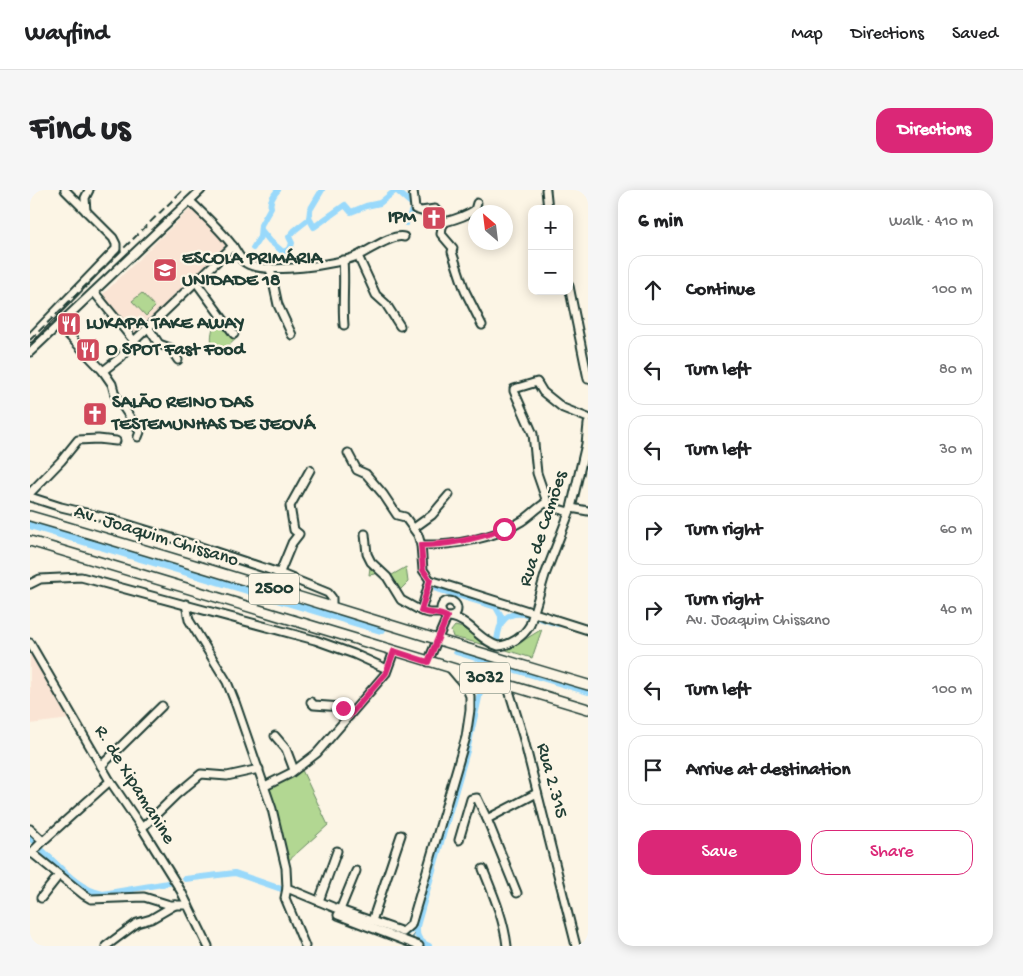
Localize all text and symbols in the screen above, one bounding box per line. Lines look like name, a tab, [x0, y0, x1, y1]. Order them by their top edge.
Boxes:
text: Wayfind	[25, 20, 109, 49]
text: Map	[791, 24, 823, 45]
text: Directions	[851, 24, 924, 45]
text: Saved	[952, 24, 998, 45]
button: Directions	[876, 108, 993, 153]
text: Find us	[30, 110, 130, 151]
church icon: IPM	[421, 205, 447, 231]
north arrow	[468, 205, 513, 250]
map controls	[528, 205, 573, 295]
button: +	[528, 205, 573, 250]
place label: IPM	[388, 207, 417, 230]
text: 6 min	[638, 210, 683, 235]
text: Walk · 410 m	[889, 213, 973, 232]
place label: ESCOLA PRIMÁRIA UNIDADE 18	[182, 248, 324, 293]
button: −	[528, 250, 573, 295]
school or university icon: ESCOLA PRIMÁRIA UNIDADE 18	[152, 257, 178, 283]
icon: ahead	[639, 276, 667, 304]
text: Continue	[686, 279, 755, 302]
text: 100 m	[932, 281, 972, 300]
restaurant icon: LUKAPA TAKE AWAY	[56, 311, 82, 337]
place label: LUKAPA TAKE AWAY	[86, 313, 245, 336]
restaurant icon: O SPOT Fast Food	[75, 337, 101, 363]
place label: O SPOT Fast Food	[106, 339, 246, 362]
icon: left	[639, 356, 667, 384]
text: Turn left	[686, 359, 750, 382]
text: 80 m	[939, 361, 972, 380]
place label: SALÃO REINO DAS TESTEMUNHAS DE JEOVÁ	[110, 392, 317, 437]
church icon: SALÃO REINO DAS TESTEMUNHAS DE JEOVÁ	[82, 401, 108, 427]
icon: left	[639, 436, 667, 464]
text: Turn left	[686, 439, 750, 462]
text: 30 m	[939, 441, 972, 460]
street label: Rua de Camões	[514, 467, 574, 590]
street label: Av. Joaquim Chissano	[71, 501, 241, 573]
icon: right	[639, 516, 667, 544]
route start	[493, 518, 516, 541]
text: Turn right	[686, 519, 762, 542]
text: 60 m	[940, 521, 972, 540]
road number: 2500	[249, 574, 299, 604]
text: Turn right	[686, 589, 762, 612]
icon: right	[639, 596, 667, 624]
text: 40 m	[940, 601, 972, 620]
text: Av. Joaquim Chissano	[686, 612, 830, 631]
road number: 3032	[460, 662, 510, 693]
icon: left	[639, 676, 667, 704]
text: Turn left	[686, 679, 750, 702]
text: 100 m	[932, 681, 972, 700]
route end	[332, 697, 355, 720]
street label: R. de Xipamanine	[88, 721, 180, 849]
street label: Rua 2.315	[530, 741, 572, 821]
icon: arrive	[639, 756, 667, 784]
text: Arrive at destination	[686, 759, 850, 782]
button: Save	[638, 830, 801, 875]
button: Share	[811, 830, 973, 875]

